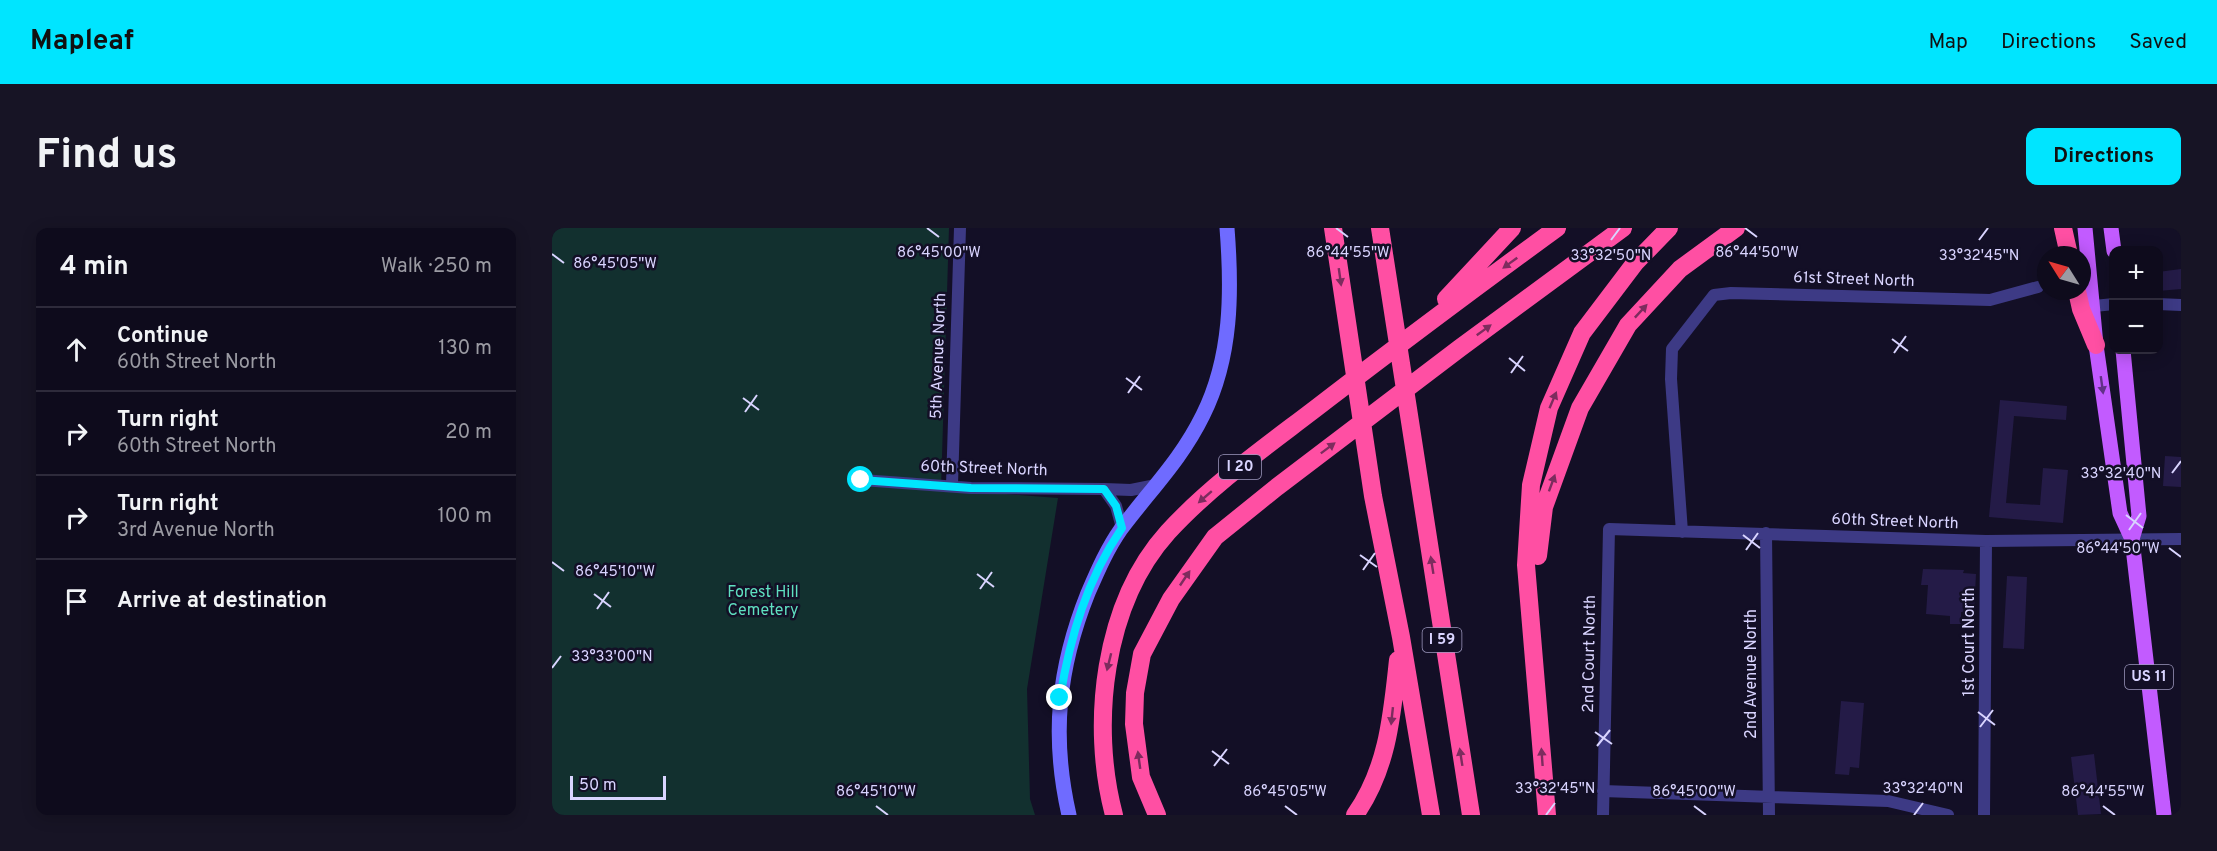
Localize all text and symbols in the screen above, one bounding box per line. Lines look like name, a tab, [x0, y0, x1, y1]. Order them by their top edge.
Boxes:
text: Mapleaf	[30, 24, 134, 60]
text: Map	[1928, 29, 1968, 56]
text: Directions	[2001, 29, 2096, 56]
text: Saved	[2129, 29, 2187, 56]
button: Directions	[2026, 128, 2181, 185]
text: Find us	[36, 130, 177, 183]
text: 86°45'00"W	[897, 244, 981, 263]
text: 86°44'55"W	[1306, 244, 1390, 263]
text: 86°44'50"W	[1715, 244, 1799, 263]
north arrow	[2037, 246, 2091, 300]
map controls	[2109, 246, 2163, 354]
button: +	[2109, 246, 2163, 300]
text: 33°32'50"N	[1571, 247, 1651, 266]
text: 33°32'45"N	[1939, 247, 2019, 266]
text: 4 min	[60, 251, 129, 284]
text: Walk · 250 m	[381, 254, 492, 280]
text: 86°45'05"W	[573, 255, 657, 274]
one-way arrow	[1502, 256, 1517, 268]
one-way arrow	[1335, 268, 1344, 287]
street label: 61st Street North	[1793, 268, 1915, 292]
street label: 5th Avenue North	[927, 292, 951, 420]
button: −	[2109, 300, 2163, 354]
one-way arrow	[1634, 304, 1648, 319]
text: Continue	[117, 323, 208, 350]
one-way arrow	[1476, 324, 1492, 336]
icon: ahead	[60, 333, 93, 366]
text: 130 m	[438, 336, 492, 362]
text: 60th Street North	[117, 350, 276, 376]
one-way arrow	[2097, 376, 2107, 395]
one-way arrow	[1548, 391, 1558, 409]
text: Turn right	[117, 407, 219, 434]
icon: right	[60, 417, 93, 450]
text: 20 m	[445, 420, 492, 446]
text: 60th Street North	[117, 434, 276, 460]
one-way arrow	[1321, 442, 1336, 454]
road number: I 20	[1219, 455, 1261, 479]
street label: 60th Street North	[920, 457, 1048, 481]
text: 33°32'40"N	[2081, 465, 2161, 484]
route start	[847, 466, 873, 492]
one-way arrow	[1548, 474, 1558, 492]
one-way arrow	[1198, 490, 1213, 504]
text: Turn right	[117, 491, 219, 518]
icon: right	[60, 501, 93, 534]
text: 100 m	[437, 504, 492, 530]
street label: 60th Street North	[1831, 510, 1959, 534]
text: 3rd Avenue North	[117, 518, 275, 544]
text: 86°44'50"W	[2076, 540, 2160, 559]
one-way arrow	[1427, 555, 1436, 574]
text: 86°45'10"W	[575, 563, 655, 582]
one-way arrow	[1179, 570, 1190, 586]
park label: Forest Hill Cemetery	[727, 583, 799, 621]
icon: arrive	[60, 585, 93, 618]
text: Arrive at destination	[117, 588, 327, 615]
street label: 1st Court North	[1960, 588, 1980, 696]
street label: 2nd Court North	[1579, 595, 1601, 713]
street label: 2nd Avenue North	[1742, 609, 1762, 739]
road number: I 59	[1422, 628, 1462, 652]
text: 33°33'00"N	[571, 648, 653, 667]
one-way arrow	[1104, 652, 1114, 671]
road number: US 11	[2125, 665, 2173, 689]
route end	[1046, 684, 1072, 710]
one-way arrow	[1387, 707, 1397, 726]
one-way arrow	[1538, 747, 1547, 766]
one-way arrow	[1457, 748, 1466, 767]
one-way arrow	[1134, 750, 1143, 769]
scale bar	[570, 773, 666, 800]
text: 50 m	[579, 776, 617, 796]
text: 33°32'45"N	[1515, 780, 1595, 799]
text: 33°32'40"N	[1883, 780, 1963, 799]
text: 86°45'10"W	[836, 783, 916, 802]
text: 86°45'05"W	[1243, 783, 1327, 802]
text: 86°45'00"W	[1652, 783, 1736, 802]
text: 86°44'55"W	[2061, 783, 2145, 802]

